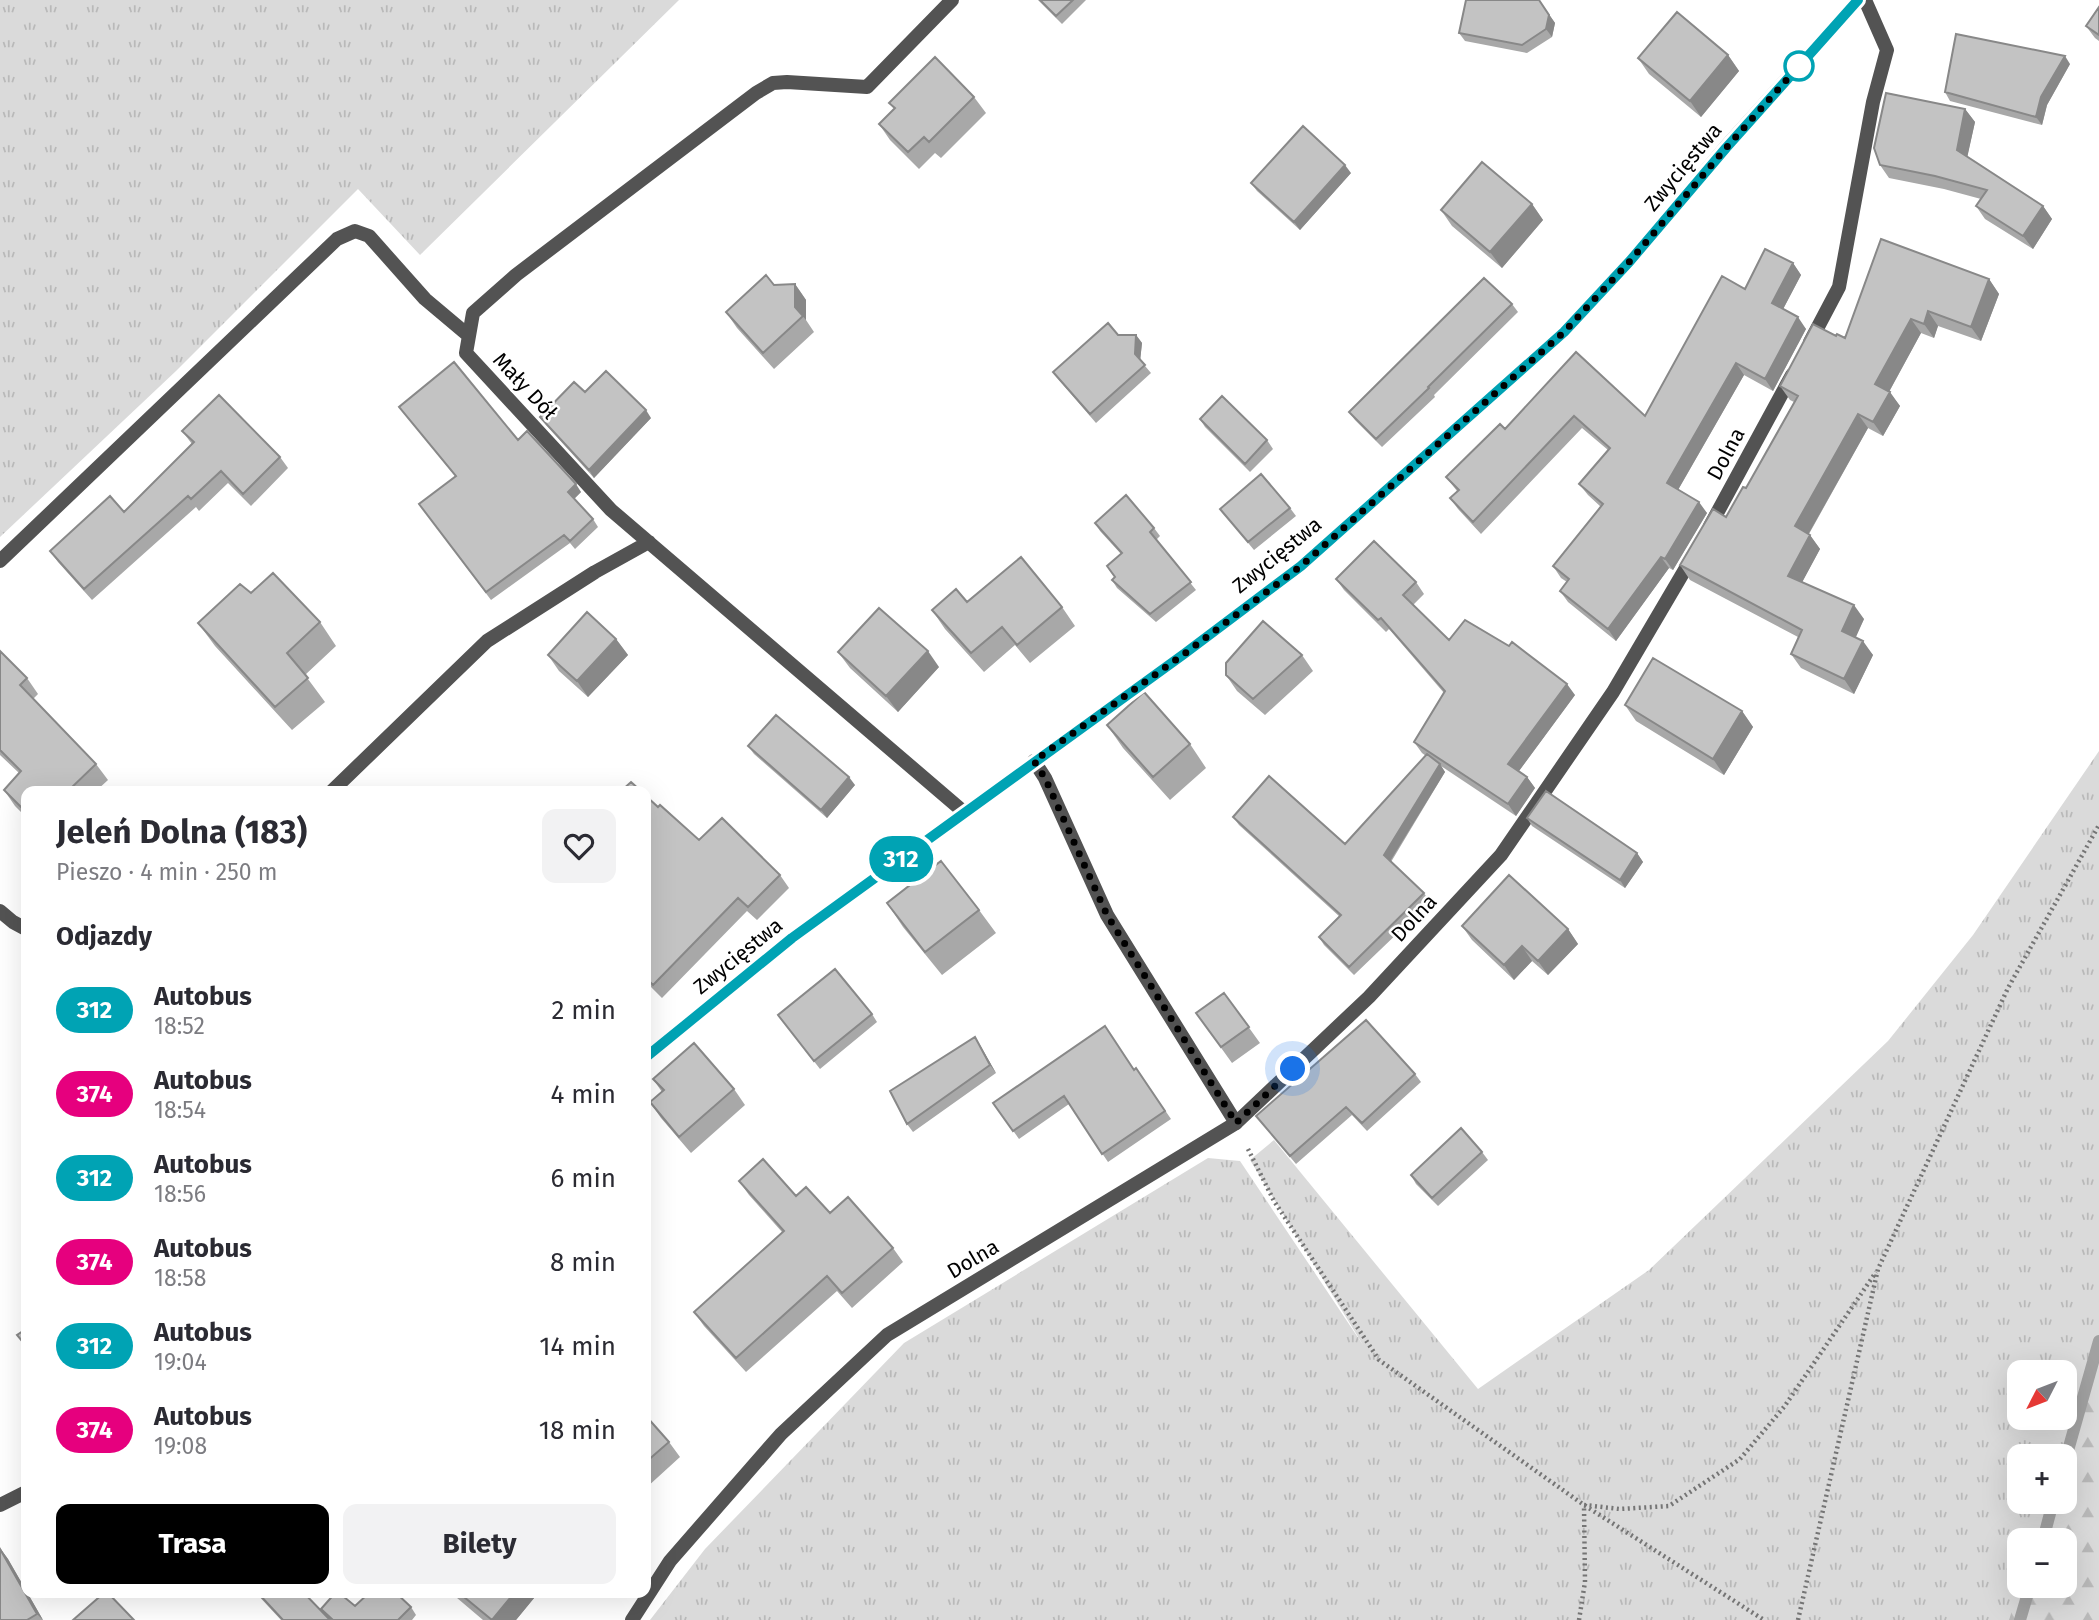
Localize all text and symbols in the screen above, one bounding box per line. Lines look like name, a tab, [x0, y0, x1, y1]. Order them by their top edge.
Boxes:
unlabelled marker	[1784, 51, 1814, 81]
street label: Zwycięstwa	[1639, 118, 1727, 216]
street label: Mały Dół	[487, 347, 563, 425]
street label: Dolna	[1701, 423, 1751, 485]
street label: Zwycięstwa	[1227, 511, 1327, 599]
button: heart	[542, 809, 616, 883]
text: Jeleń Dolna (183)	[56, 812, 307, 852]
line badge: 312	[861, 836, 941, 882]
text: 312	[883, 845, 919, 873]
text: Pieszo · 4 min · 250 m	[56, 858, 277, 886]
street label: Dolna	[1386, 889, 1442, 947]
street label: Zwycięstwa	[688, 912, 788, 1000]
text: Odjazdy	[56, 921, 152, 952]
text: Autobus	[154, 981, 252, 1012]
text: 2 min	[551, 995, 616, 1026]
text: 312	[77, 996, 112, 1024]
text: 18:52	[154, 1012, 205, 1040]
your location	[1275, 1051, 1310, 1086]
text: Autobus	[154, 1065, 252, 1096]
text: 4 min	[550, 1079, 616, 1110]
text: 374	[76, 1080, 113, 1108]
text: 18:54	[154, 1096, 206, 1124]
text: Autobus	[154, 1149, 252, 1180]
text: 6 min	[550, 1163, 616, 1194]
text: 312	[77, 1164, 112, 1192]
text: 18:56	[154, 1180, 206, 1208]
text: Autobus	[154, 1233, 252, 1264]
street label: Dolna	[942, 1234, 1004, 1284]
text: 8 min	[550, 1247, 616, 1278]
text: 374	[76, 1248, 113, 1276]
text: 18:58	[154, 1264, 206, 1292]
text: Autobus	[154, 1317, 252, 1348]
text: 14 min	[539, 1331, 616, 1362]
text: 312	[77, 1332, 112, 1360]
text: 19:04	[154, 1348, 207, 1376]
north arrow	[2007, 1360, 2077, 1430]
map controls	[2007, 1360, 2077, 1598]
text: Autobus	[154, 1401, 252, 1432]
text: 18 min	[539, 1415, 616, 1446]
text: 374	[76, 1416, 113, 1444]
text: 19:08	[154, 1432, 207, 1460]
button: +	[2007, 1444, 2077, 1514]
button: Trasa	[56, 1504, 329, 1584]
button: Bilety	[343, 1504, 616, 1584]
button: −	[2007, 1528, 2077, 1598]

